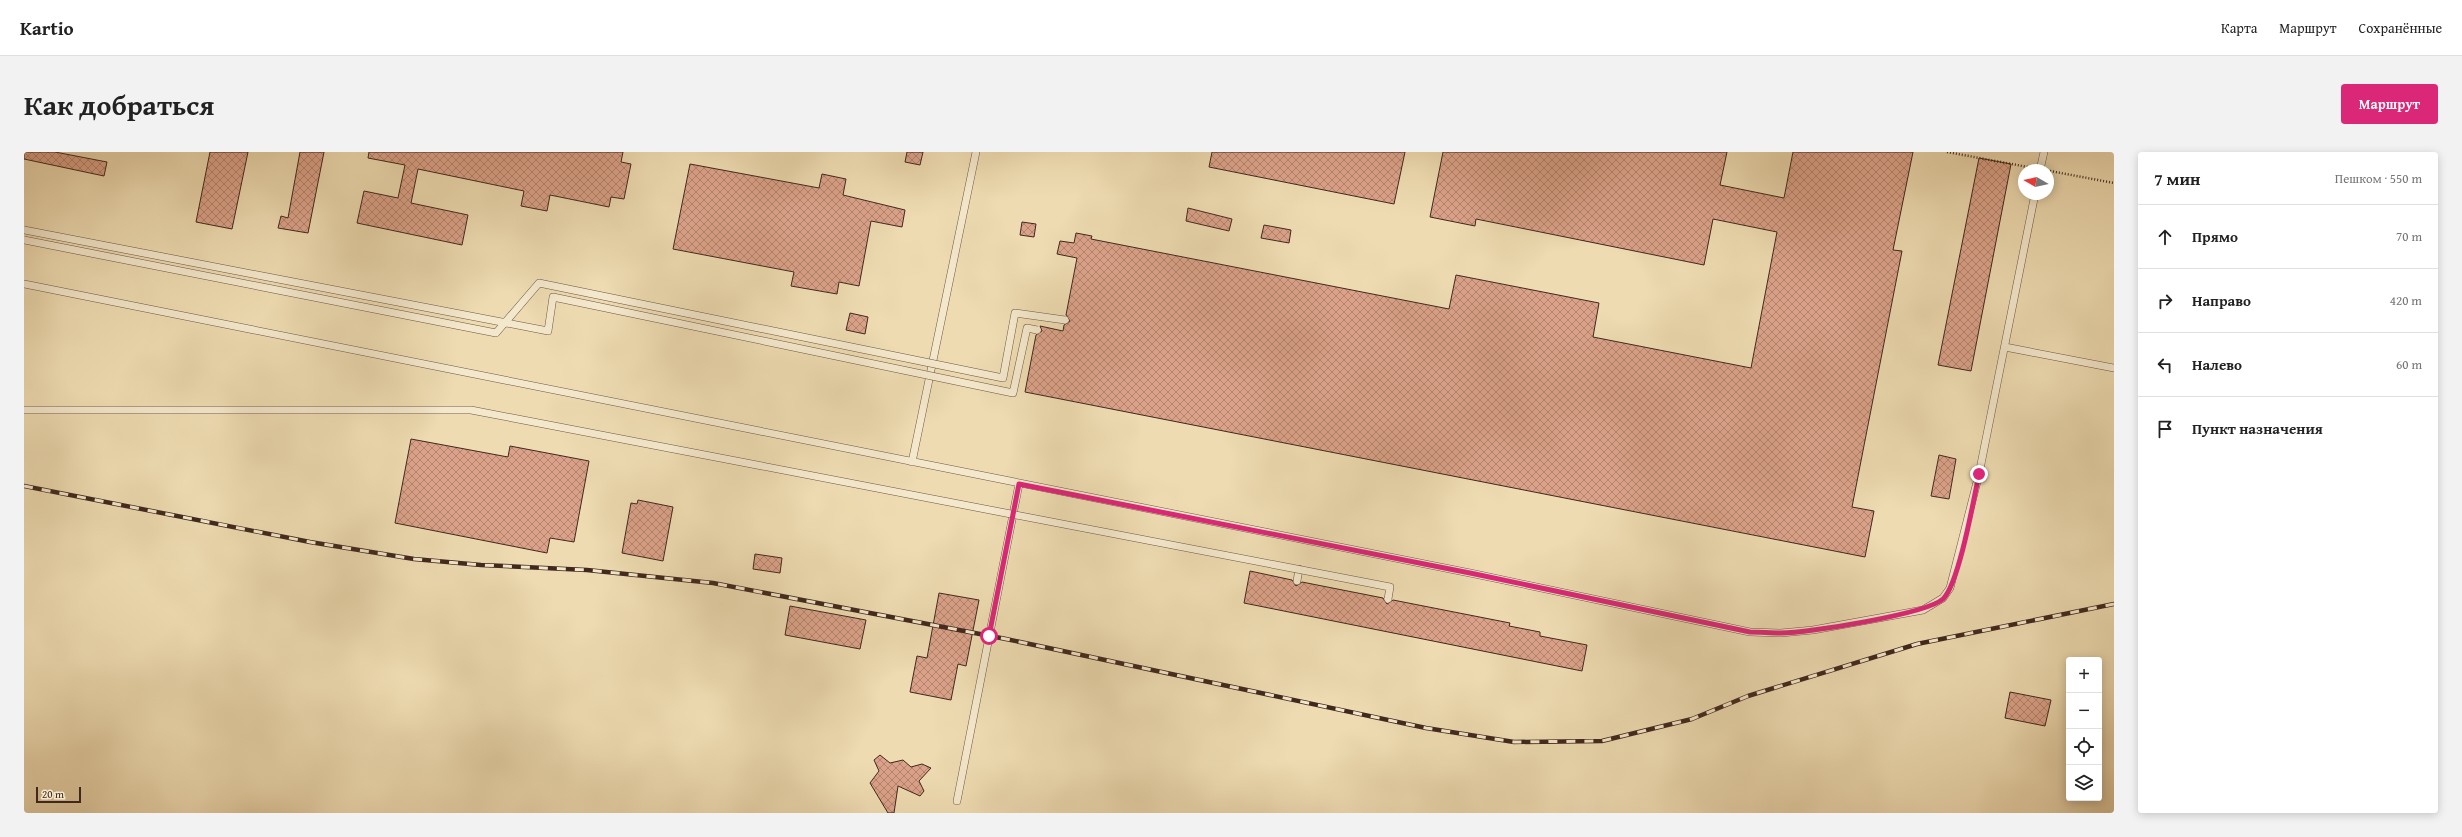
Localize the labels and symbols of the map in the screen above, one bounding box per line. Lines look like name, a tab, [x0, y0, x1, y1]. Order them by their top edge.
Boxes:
north arrow	[2018, 164, 2054, 200]
route end	[1970, 465, 1988, 483]
route start	[980, 627, 998, 645]
scale bar	[36, 785, 81, 804]

